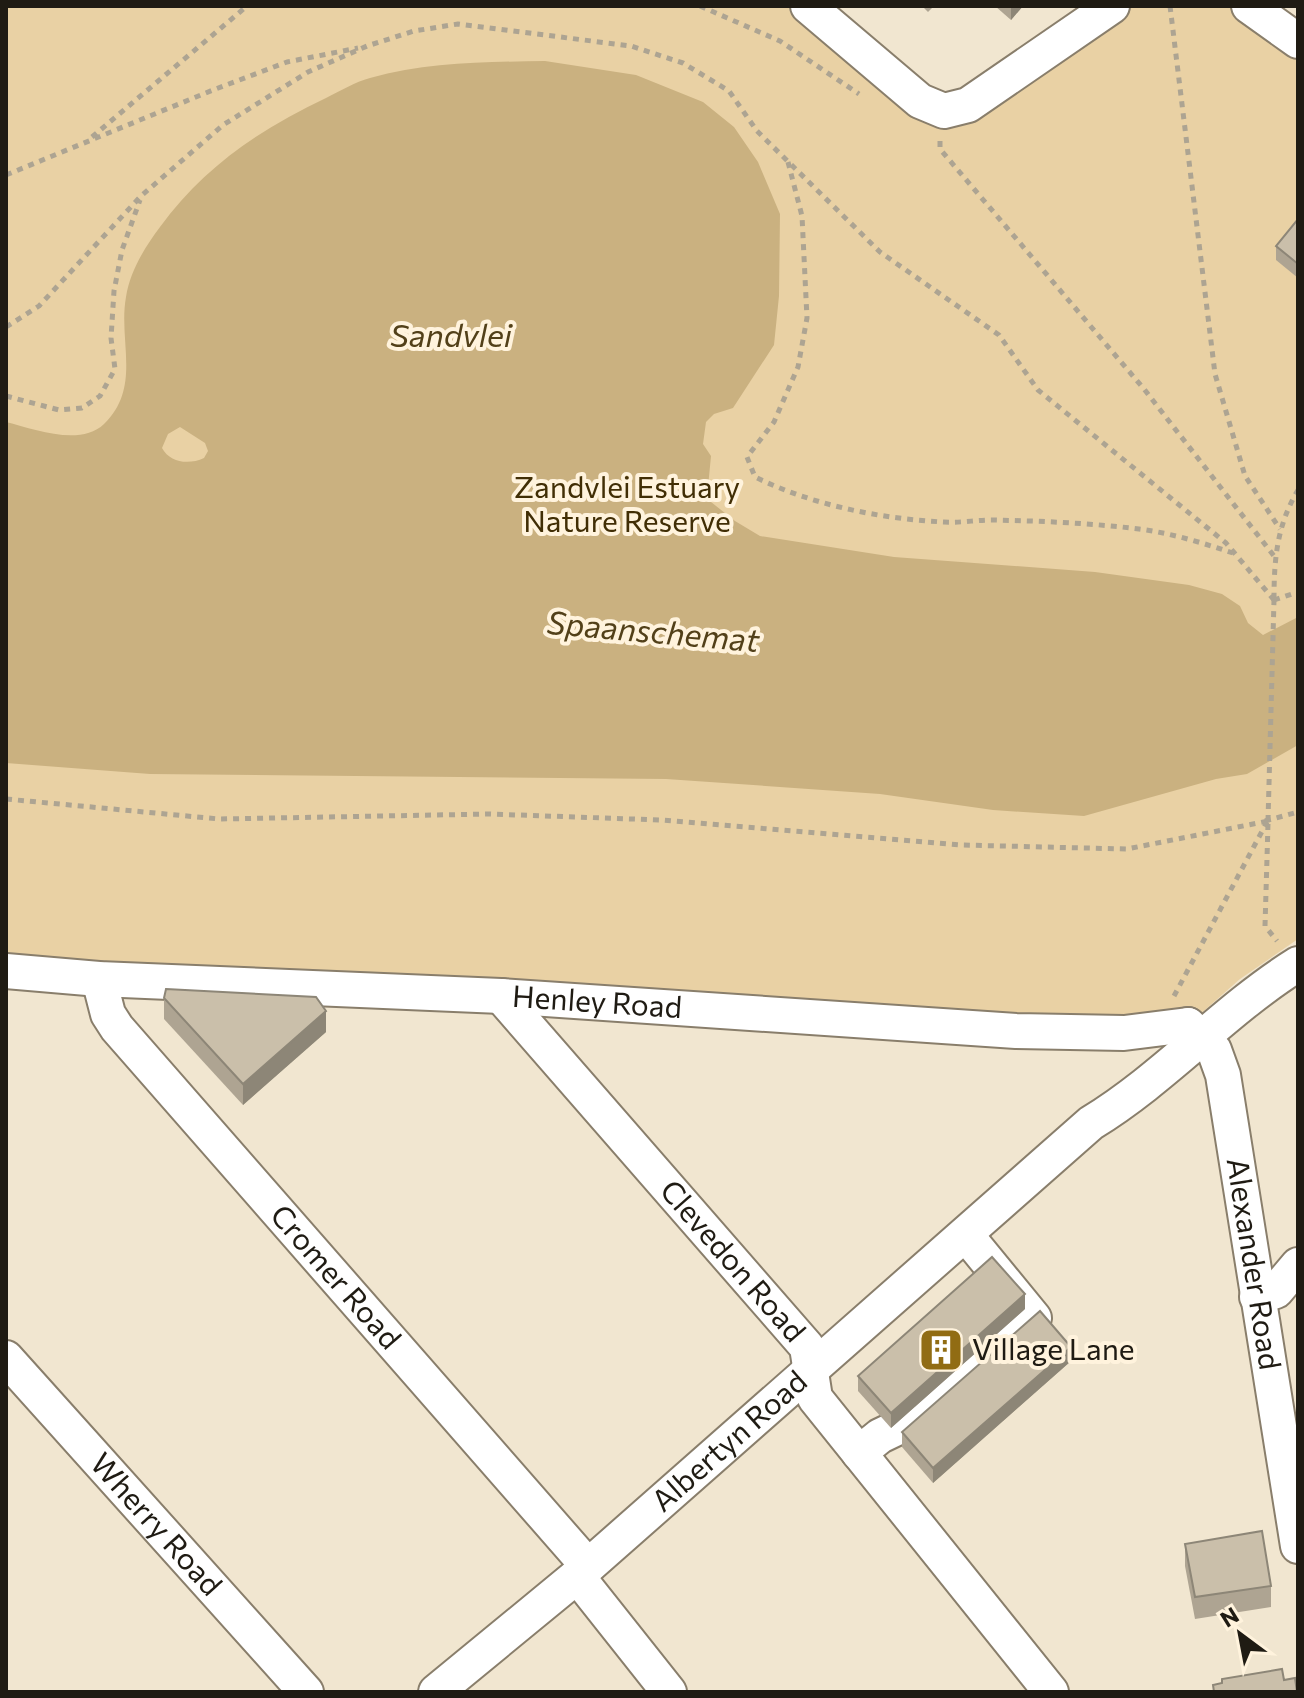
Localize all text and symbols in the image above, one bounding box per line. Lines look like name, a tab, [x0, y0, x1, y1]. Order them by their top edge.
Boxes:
water label: Sandvlei	[390, 314, 514, 354]
park label: Zandvlei Estuary Nature Reserve	[514, 467, 740, 538]
water label: Spaanschemat	[545, 601, 762, 659]
street label: Henley Road	[511, 976, 683, 1024]
street label: Alexander Road	[1220, 1155, 1291, 1372]
street label: Clevedon Road	[654, 1171, 815, 1348]
street label: Cromer Road	[264, 1196, 410, 1355]
building icon: Village Lane	[917, 1326, 965, 1374]
place label: Village Lane	[972, 1329, 1135, 1366]
street label: Albertyn Road	[643, 1361, 813, 1518]
street label: Wherry Road	[84, 1444, 231, 1602]
north arrow	[1200, 1594, 1280, 1674]
text: N	[1215, 1601, 1243, 1632]

